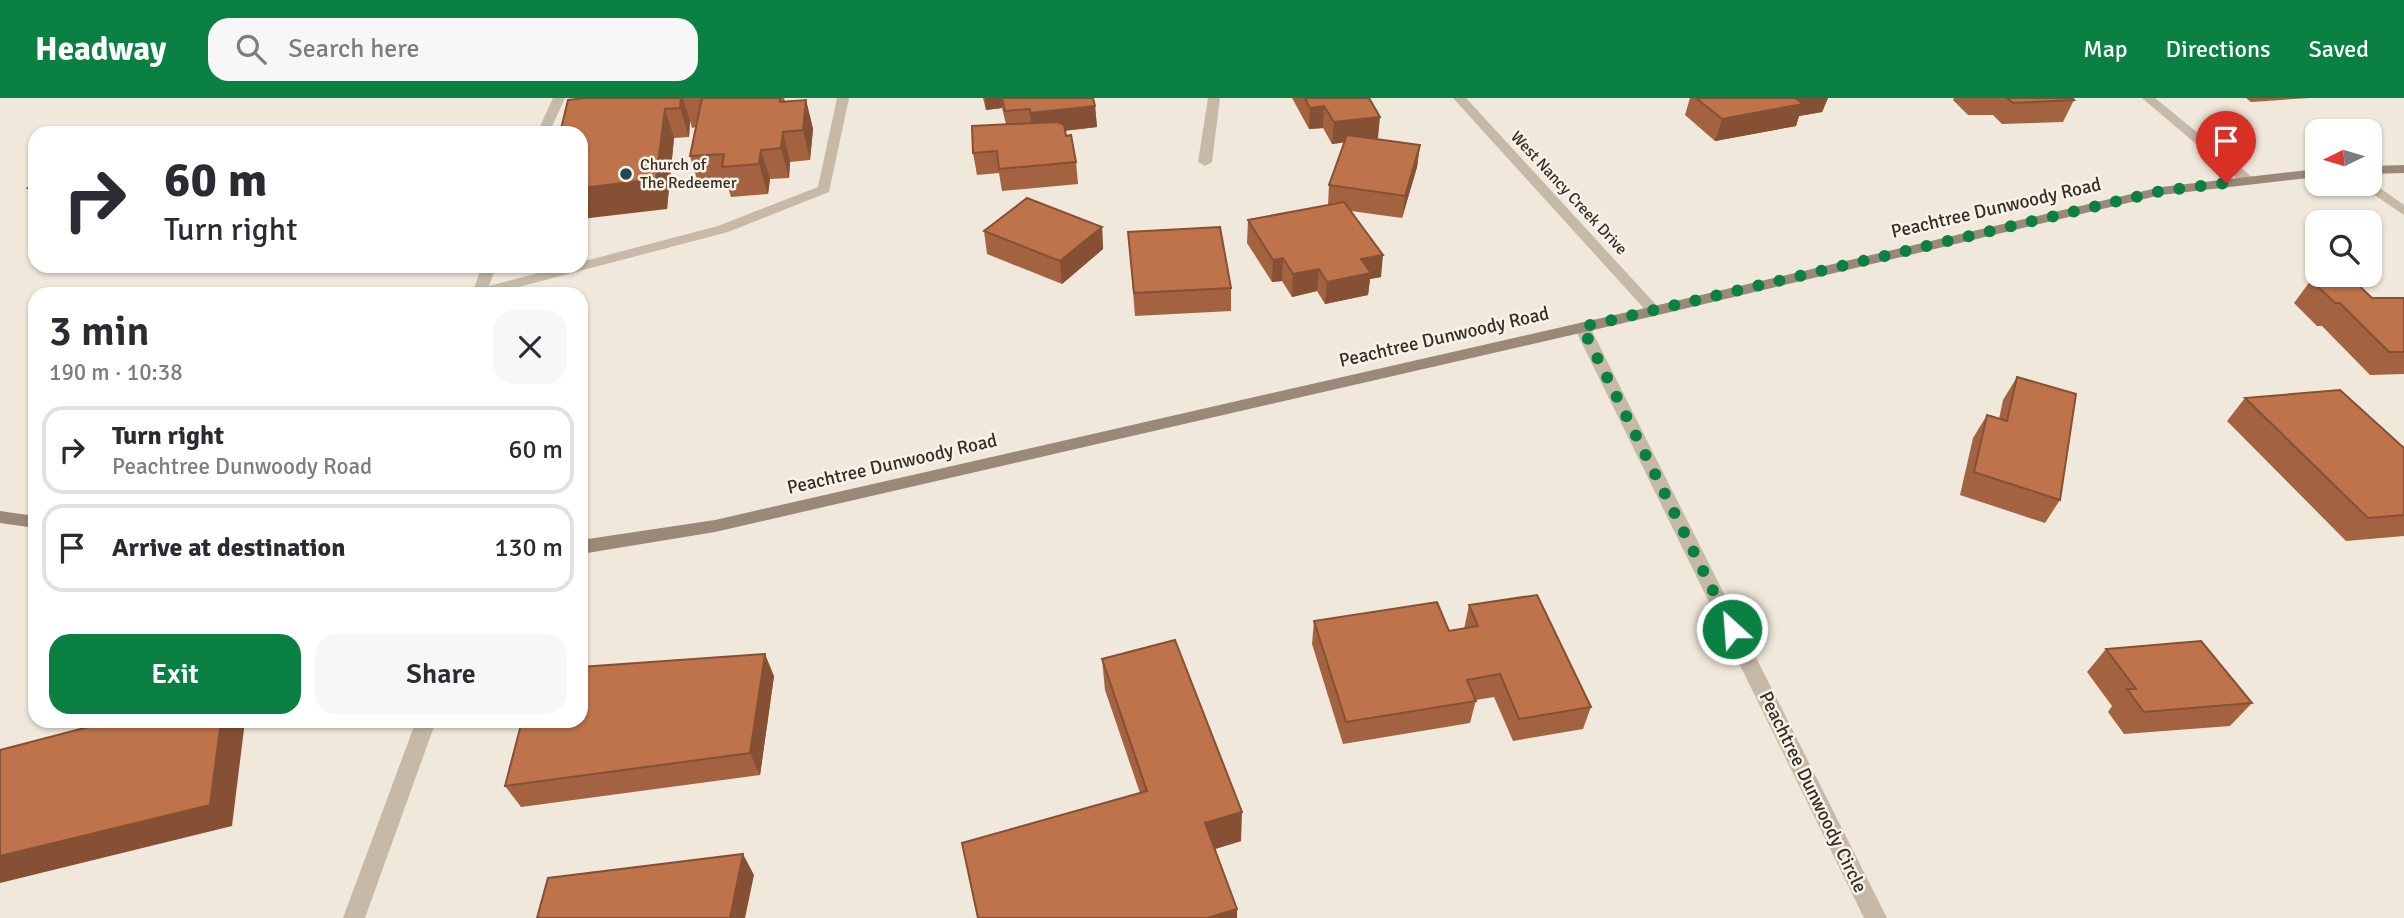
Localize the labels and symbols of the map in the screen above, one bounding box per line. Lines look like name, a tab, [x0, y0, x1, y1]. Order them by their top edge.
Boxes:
pin	[2196, 111, 2256, 183]
north arrow	[2305, 119, 2382, 196]
street label: West Nancy Creek Drive	[1506, 127, 1632, 259]
place label: Church of The Redeemer	[640, 155, 737, 193]
marker: Church of The Redeemer	[618, 166, 634, 182]
street label: Peachtree Dunwoody Road	[1889, 172, 2103, 244]
street label: Peachtree Dunwoody Road	[1337, 301, 1551, 373]
street label: Peachtree Dunwoody Road	[785, 428, 999, 500]
position arrow	[1695, 592, 1769, 666]
street label: Peachtree Dunwoody Circle	[1754, 687, 1872, 897]

